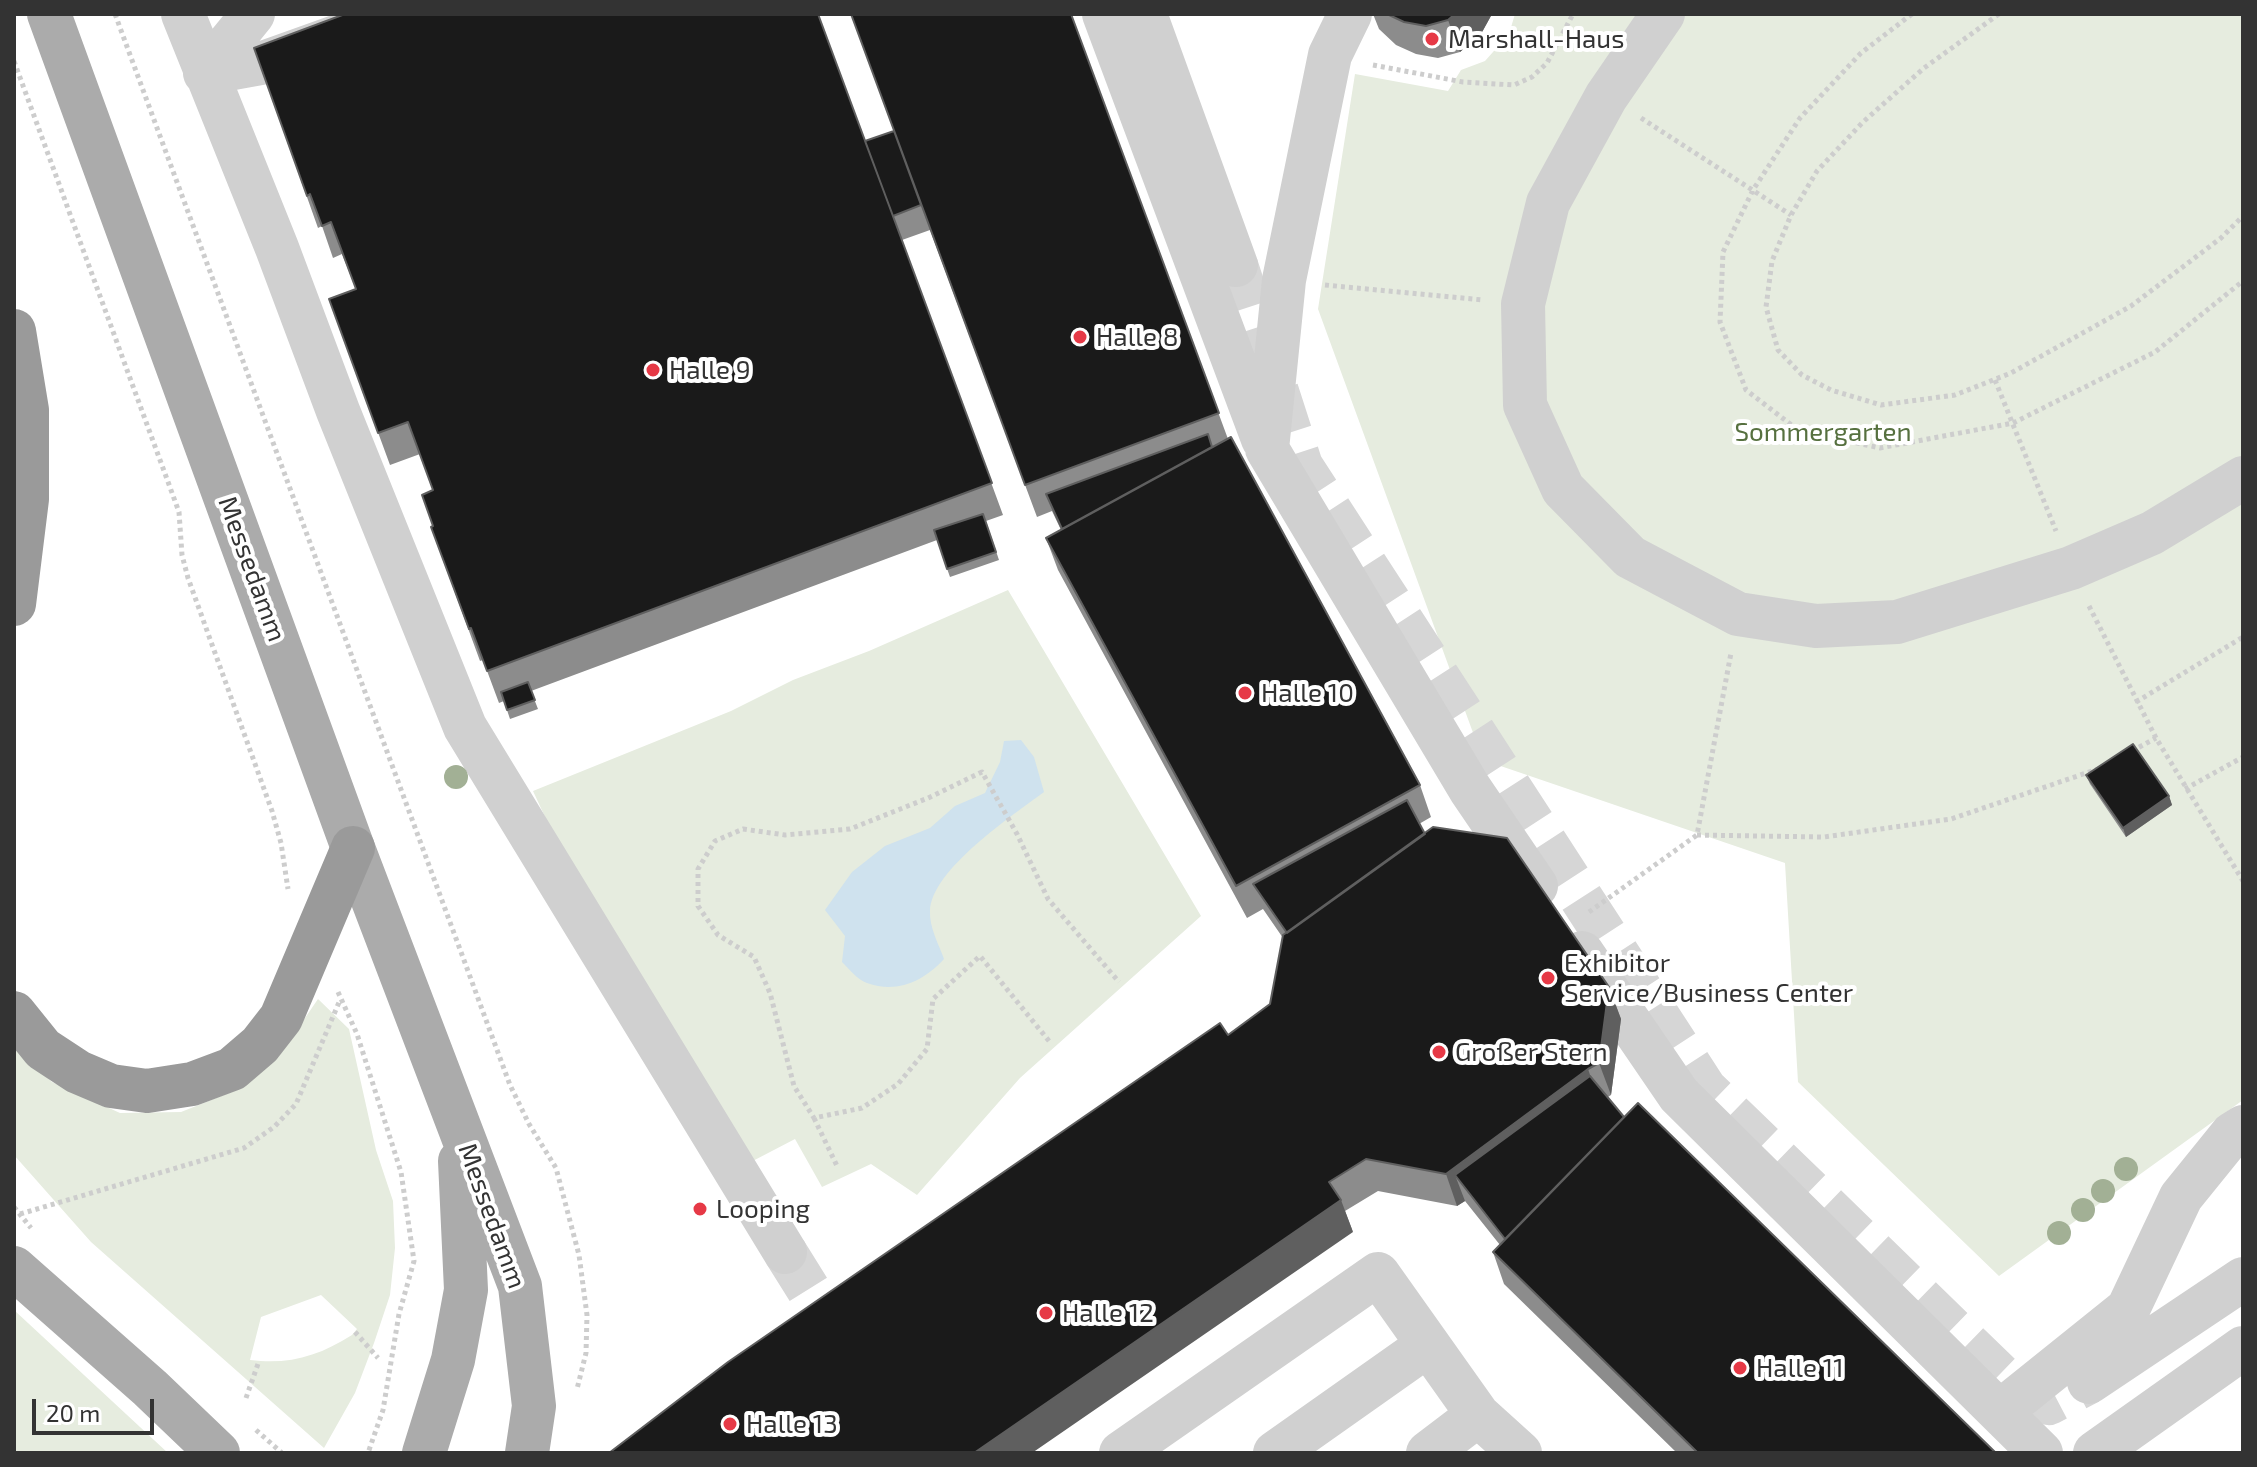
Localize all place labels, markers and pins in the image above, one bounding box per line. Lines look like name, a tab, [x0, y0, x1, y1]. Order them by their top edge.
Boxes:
place label: Marshall-Haus	[1448, 23, 1624, 55]
marker: Marshall-Haus	[1423, 30, 1441, 48]
place label: Halle 8	[1096, 321, 1179, 353]
marker: Halle 8	[1071, 328, 1089, 346]
place label: Halle 9	[669, 354, 751, 386]
marker: Halle 9	[644, 361, 662, 379]
place label: Halle 10	[1261, 677, 1354, 709]
marker: Halle 10	[1236, 684, 1254, 702]
place label: Exhibitor Service/Business Center	[1564, 947, 1853, 1008]
marker: Exhibitor Service/Business Center	[1539, 969, 1557, 987]
place label: Großer Stern	[1455, 1036, 1608, 1068]
marker: Großer Stern	[1430, 1043, 1448, 1061]
place label: Looping	[716, 1193, 810, 1225]
marker: Looping	[691, 1200, 709, 1218]
place label: Halle 12	[1062, 1297, 1154, 1329]
marker: Halle 12	[1037, 1304, 1055, 1322]
place label: Halle 11	[1756, 1352, 1844, 1384]
marker: Halle 11	[1731, 1359, 1749, 1377]
place label: Halle 13	[746, 1408, 838, 1440]
marker: Halle 13	[721, 1415, 739, 1433]

